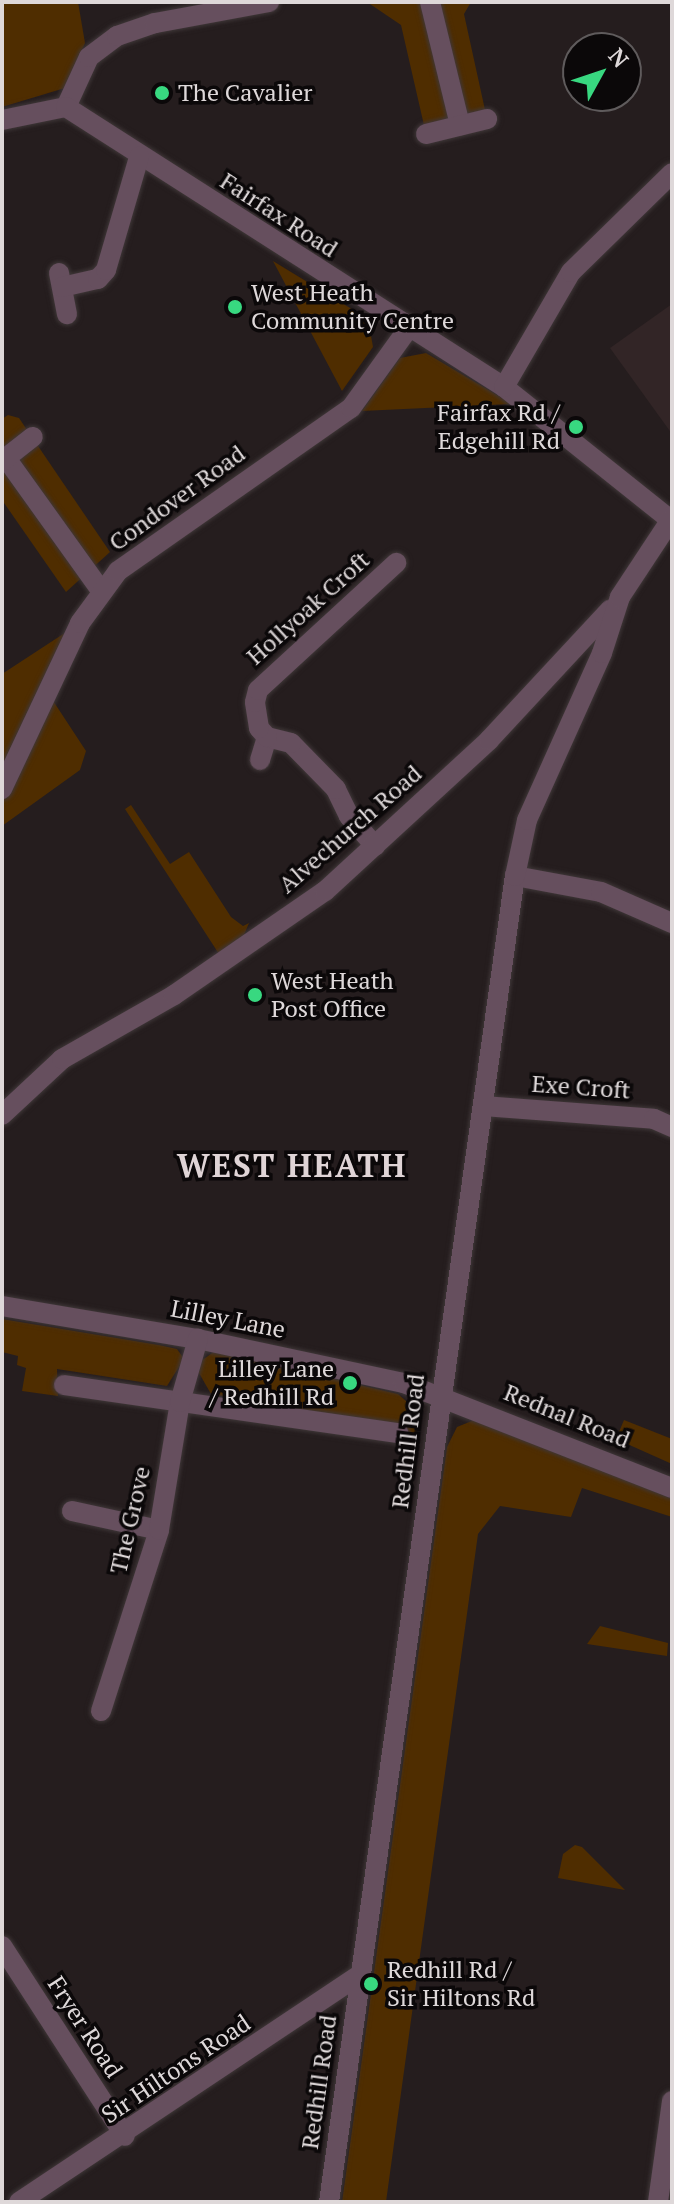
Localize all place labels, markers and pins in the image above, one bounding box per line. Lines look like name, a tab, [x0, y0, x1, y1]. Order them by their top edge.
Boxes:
place label: The Cavalier	[178, 79, 312, 107]
marker: The Cavalier	[153, 84, 171, 102]
place label: West Heath Community Centre	[251, 279, 454, 335]
marker: West Heath Community Centre	[226, 298, 244, 316]
place label: Fairfax Rd / Edgehill Rd	[437, 399, 560, 455]
marker: Fairfax Rd / Edgehill Rd	[567, 418, 585, 436]
place label: West Heath Post Office	[271, 967, 394, 1023]
marker: West Heath Post Office	[246, 986, 264, 1004]
place label: Lilley Lane / Redhill Rd	[209, 1355, 334, 1411]
marker: Lilley Lane / Redhill Rd	[341, 1374, 359, 1392]
place label: Redhill Rd / Sir Hiltons Rd	[387, 1956, 535, 2012]
marker: Redhill Rd / Sir Hiltons Rd	[362, 1975, 380, 1993]

